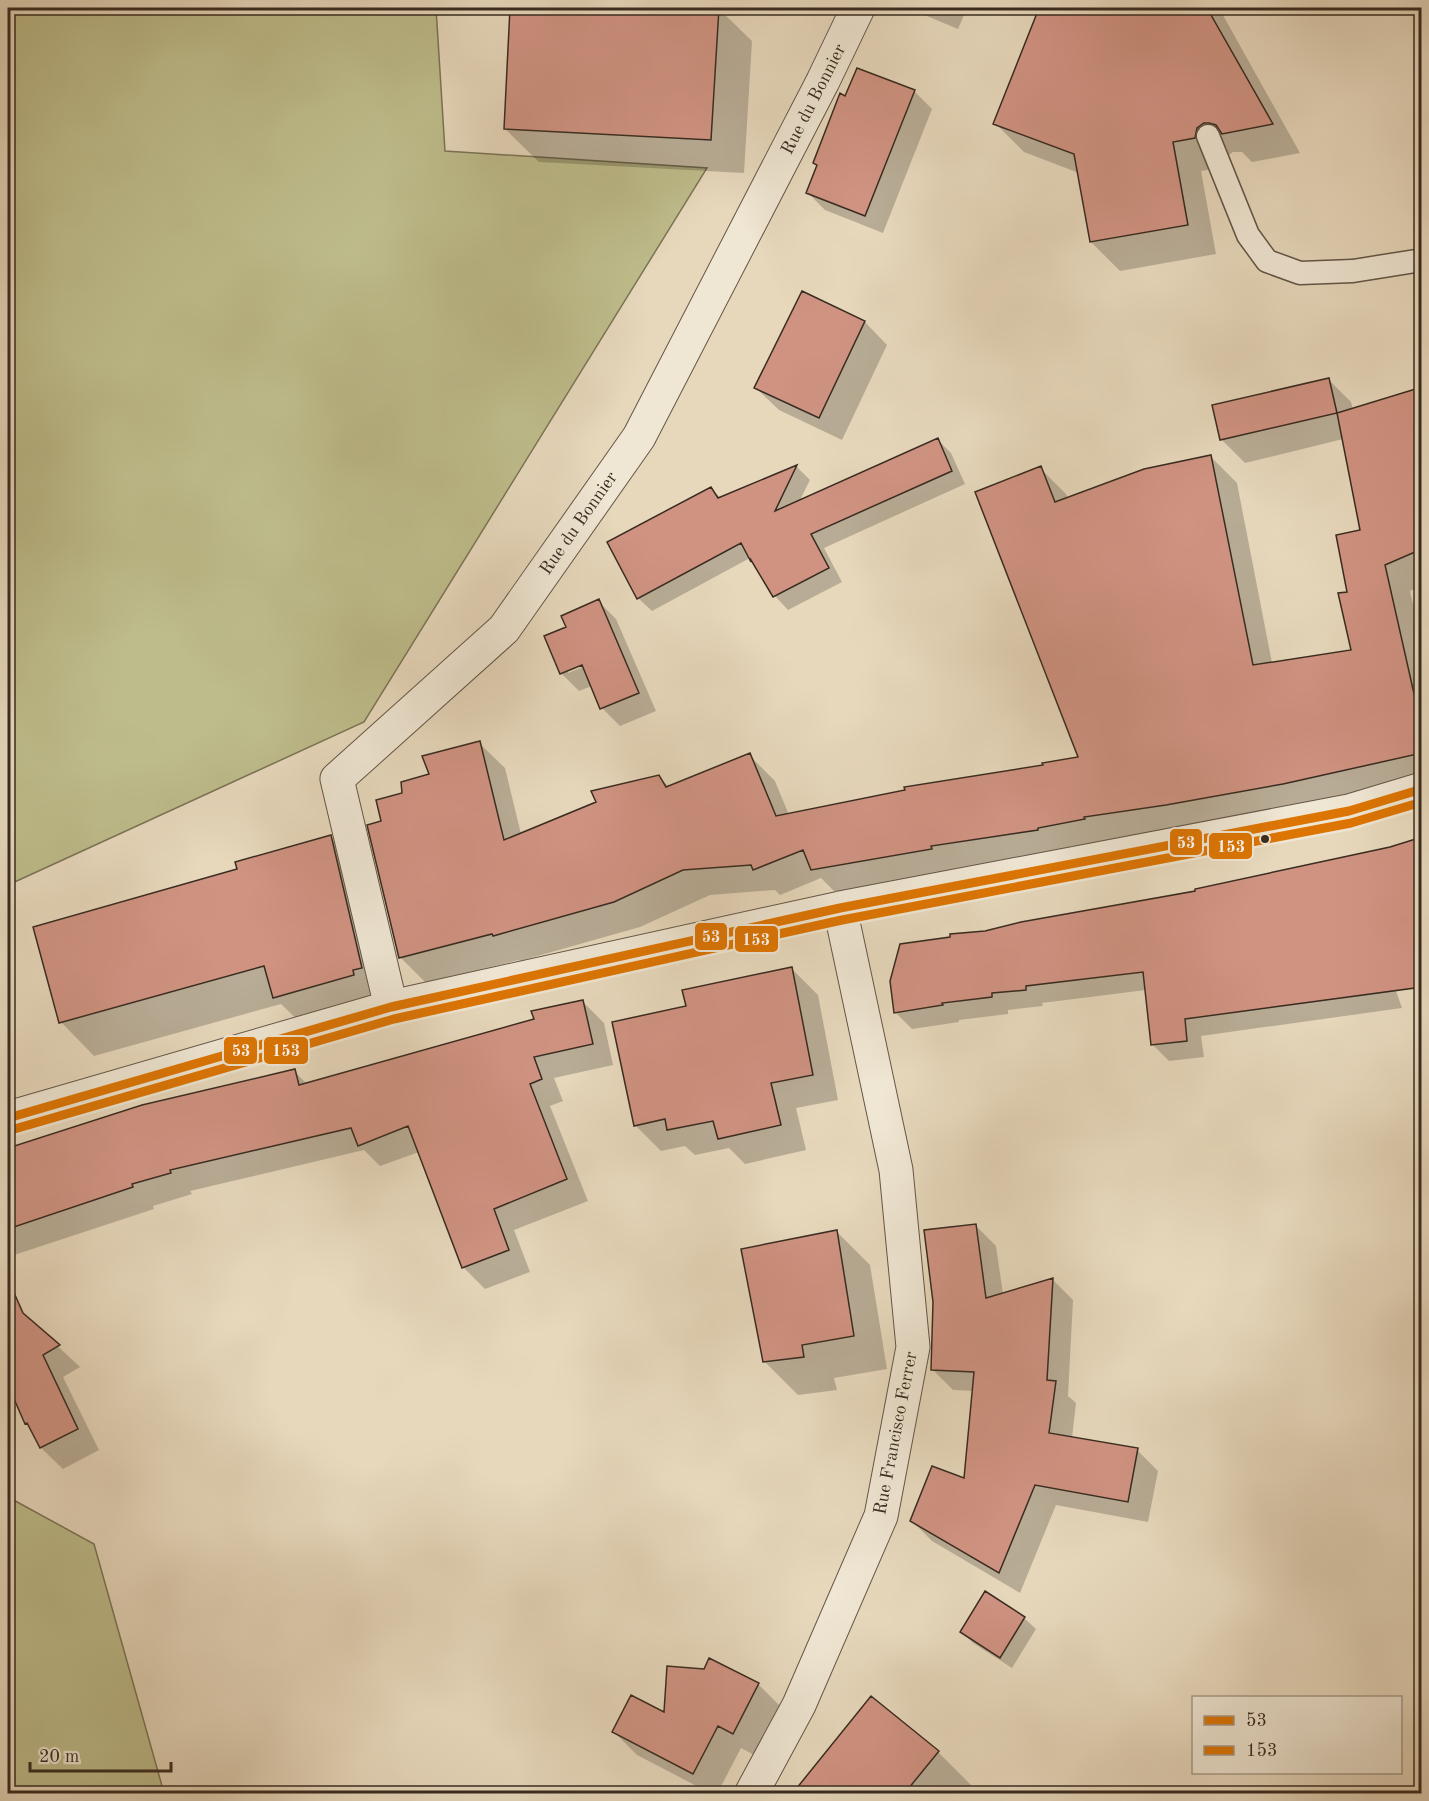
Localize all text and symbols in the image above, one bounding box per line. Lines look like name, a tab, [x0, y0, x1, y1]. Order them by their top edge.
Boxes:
street label: Rue du Bonnier	[778, 41, 850, 158]
street label: Rue du Bonnier	[537, 468, 621, 578]
line badge: 53	[1169, 828, 1203, 856]
line badge: 153	[1208, 832, 1253, 860]
unlabelled marker	[1259, 833, 1271, 845]
text: 53	[1177, 836, 1195, 852]
text: 153	[1217, 840, 1245, 856]
line badge: 53	[694, 922, 728, 951]
line badge: 153	[734, 925, 779, 953]
text: 53	[702, 930, 720, 946]
text: 153	[742, 933, 770, 949]
line badge: 53	[223, 1036, 258, 1065]
line badge: 153	[263, 1036, 309, 1065]
text: 53	[232, 1044, 250, 1060]
text: 153	[272, 1044, 300, 1060]
street label: Rue Francisco Ferrer	[871, 1349, 921, 1516]
legend	[1192, 1696, 1402, 1774]
text: 53	[1246, 1712, 1267, 1730]
scale bar	[30, 1735, 171, 1773]
text: 153	[1246, 1742, 1277, 1760]
text: 20 m	[39, 1748, 79, 1766]

